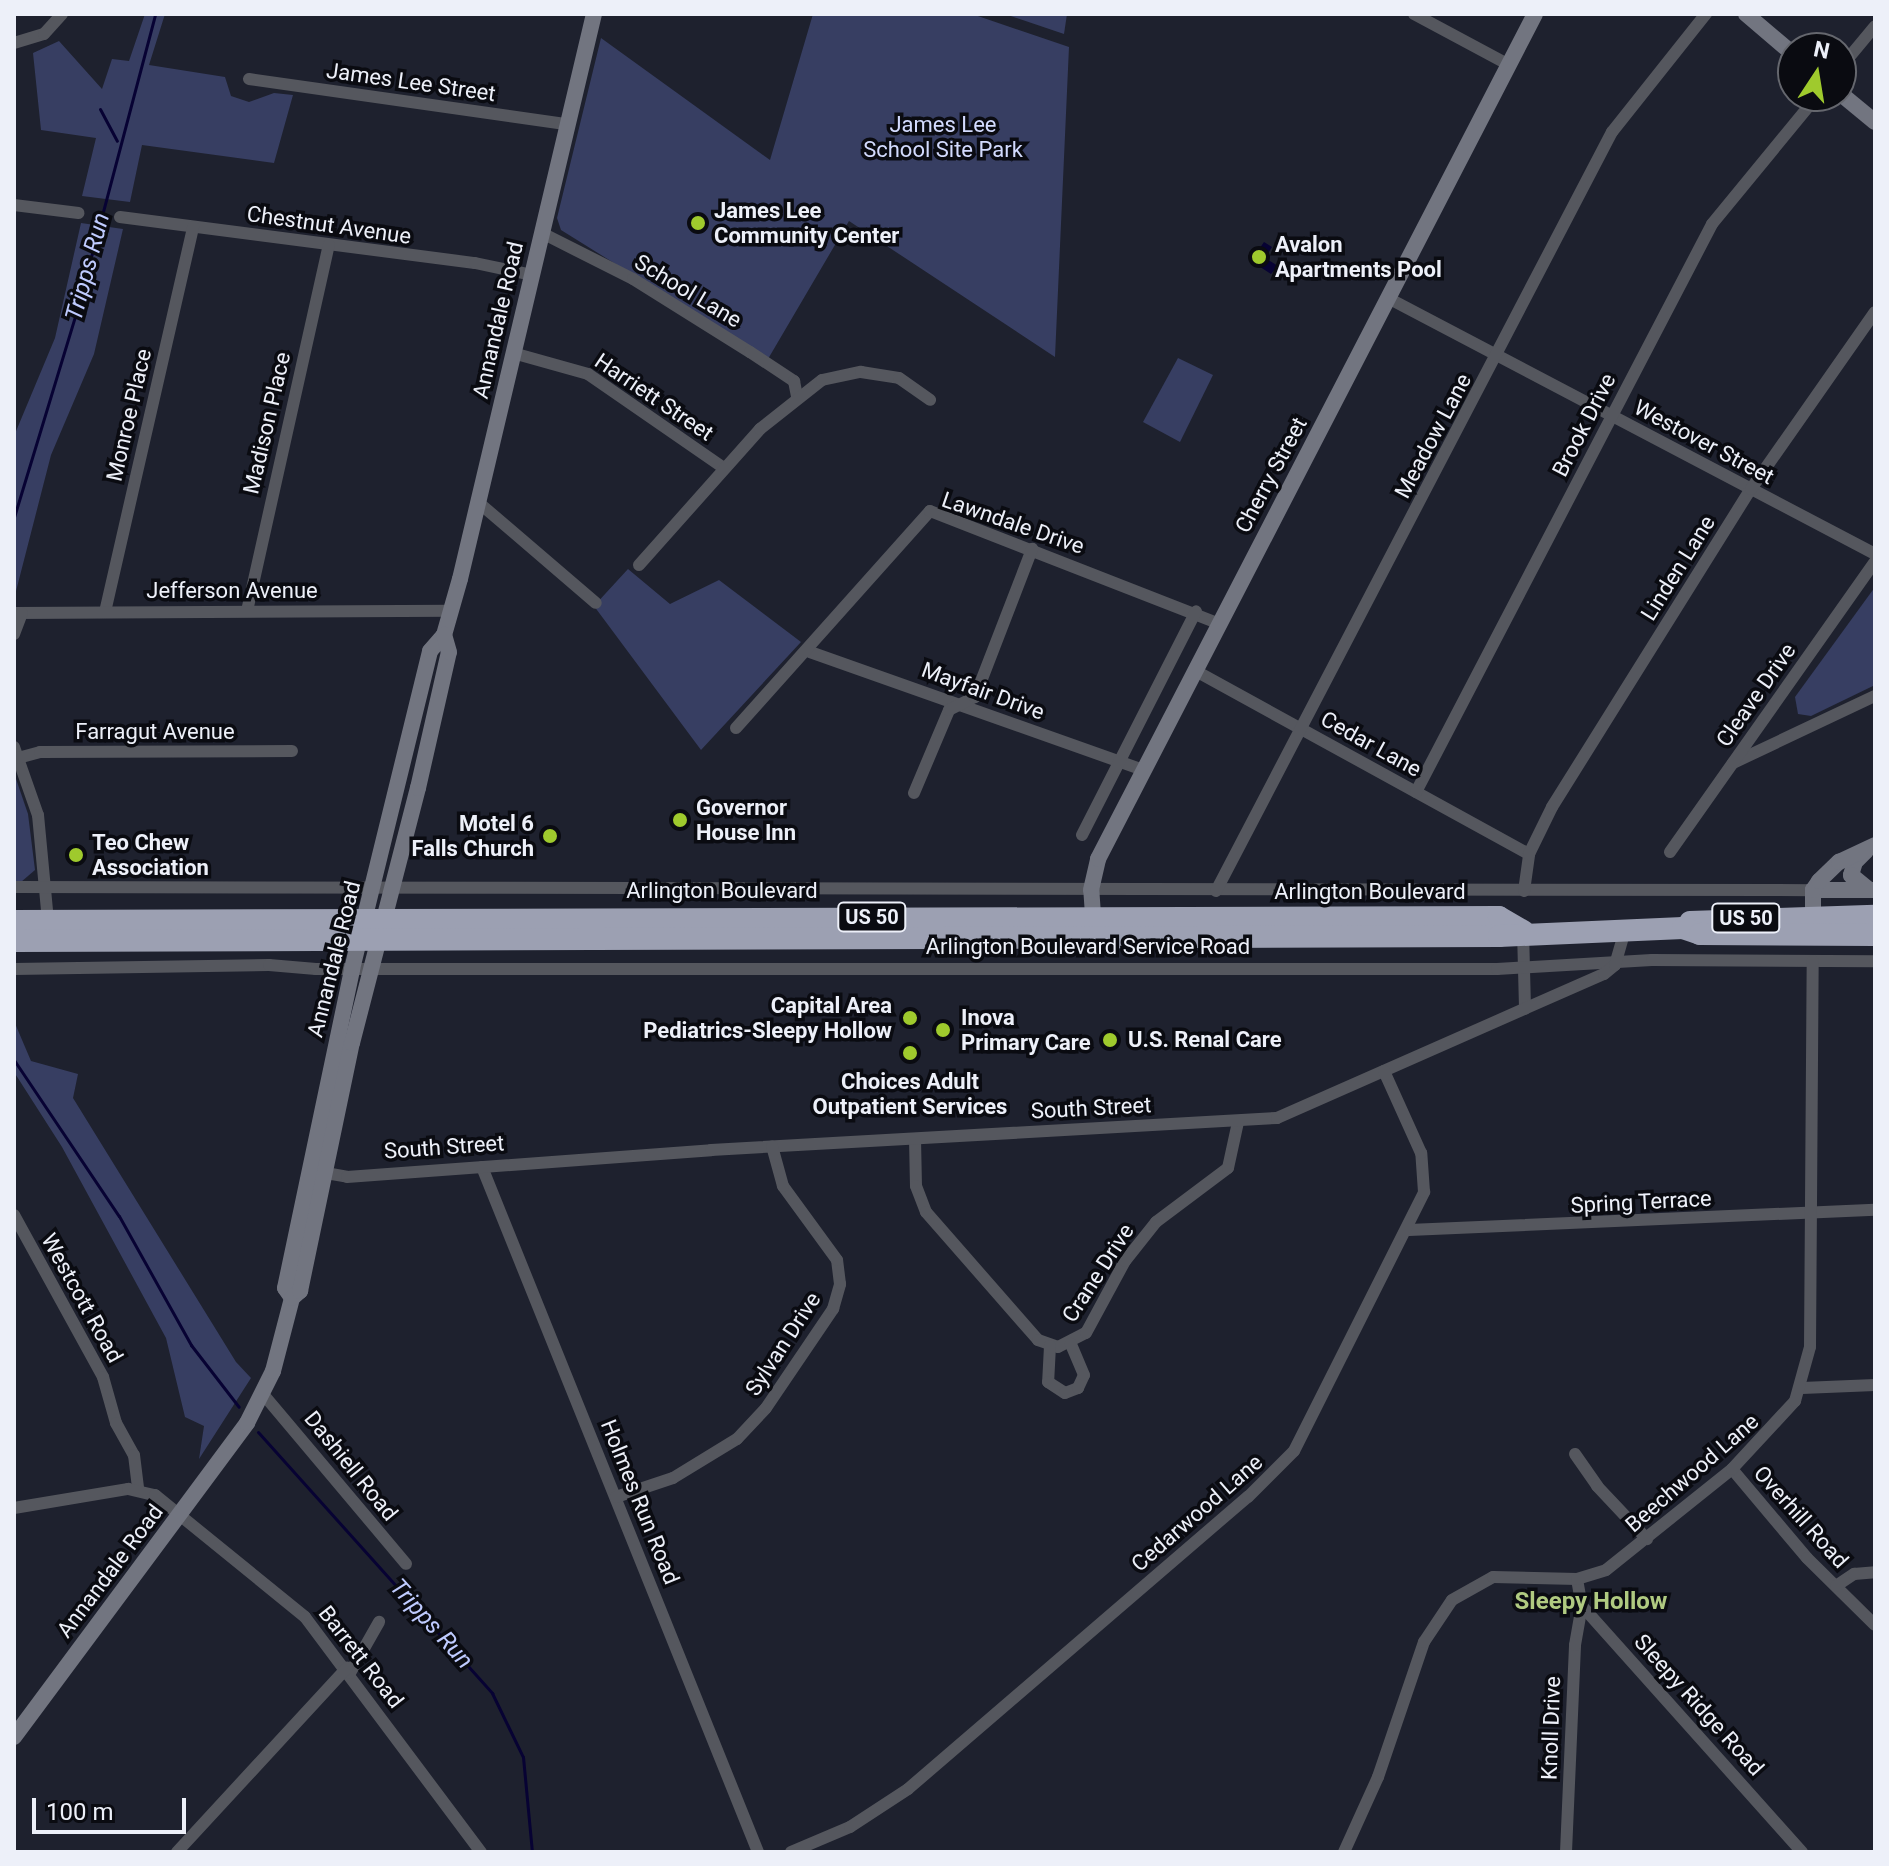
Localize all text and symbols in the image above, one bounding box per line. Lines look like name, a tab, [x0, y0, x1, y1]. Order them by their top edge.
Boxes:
north arrow	[1777, 32, 1857, 112]
text: N	[1811, 36, 1832, 64]
street label: James Lee Street	[325, 57, 497, 107]
park label: James Lee School Site Park	[863, 111, 1023, 162]
place label: James Lee Community Center	[714, 197, 899, 248]
street label: Chestnut Avenue	[245, 200, 413, 250]
water label: Tripps Run	[60, 210, 116, 324]
marker: James Lee Community Center	[689, 214, 707, 232]
place label: Avalon Apartments Pool	[1275, 231, 1442, 282]
street label: Annandale Road	[467, 239, 529, 401]
marker: Avalon Apartments Pool	[1250, 248, 1268, 266]
street label: School Lane	[630, 249, 746, 333]
street label: Monroe Place	[101, 346, 157, 484]
street label: Harriett Street	[590, 348, 718, 446]
street label: Madison Place	[238, 349, 296, 497]
street label: Meadow Lane	[1389, 369, 1477, 503]
street label: Brook Drive	[1547, 369, 1621, 481]
street label: Westover Street	[1630, 394, 1778, 490]
street label: Cherry Street	[1230, 413, 1312, 537]
street label: Lawndale Drive	[938, 486, 1088, 560]
street label: Linden Lane	[1635, 511, 1721, 625]
street label: Jefferson Avenue	[146, 578, 318, 604]
street label: Cleave Drive	[1711, 638, 1801, 752]
street label: Mayfair Drive	[918, 657, 1048, 725]
street label: Cedar Lane	[1316, 706, 1426, 782]
street label: Farragut Avenue	[75, 719, 235, 745]
place label: Governor House Inn	[696, 794, 796, 846]
place label: Motel 6 Falls Church	[411, 810, 534, 862]
marker: Governor House Inn	[671, 811, 689, 829]
marker: Motel 6 Falls Church	[541, 827, 559, 845]
place label: Teo Chew Association	[92, 829, 209, 880]
marker: Teo Chew Association	[67, 846, 85, 864]
street label: Annandale Road	[302, 878, 366, 1040]
street label: Arlington Boulevard	[626, 878, 818, 904]
street label: Arlington Boulevard	[1274, 879, 1466, 905]
road number: US 50	[836, 901, 908, 933]
road number: US 50	[1710, 902, 1782, 934]
street label: Arlington Boulevard Service Road	[926, 934, 1250, 960]
place label: Capital Area Pediatrics-Sleepy Hollow	[643, 992, 892, 1044]
place label: Inova Primary Care	[961, 1004, 1091, 1056]
marker: Capital Area Pediatrics-Sleepy Hollow	[899, 1007, 921, 1029]
marker: Inova Primary Care	[932, 1019, 954, 1041]
place label: U.S. Renal Care	[1128, 1027, 1282, 1053]
marker: U.S. Renal Care	[1099, 1029, 1121, 1051]
marker: Choices Adult Outpatient Services	[899, 1042, 921, 1064]
place label: Choices Adult Outpatient Services	[813, 1068, 1007, 1120]
street label: South Street	[1030, 1092, 1152, 1124]
street label: South Street	[383, 1130, 505, 1164]
street label: Spring Terrace	[1570, 1185, 1712, 1219]
street label: Crane Drive	[1056, 1219, 1140, 1327]
street label: Westcott Road	[36, 1229, 128, 1367]
street label: Sylvan Drive	[740, 1287, 826, 1401]
street label: Dashiell Road	[299, 1406, 403, 1526]
street label: Beechwood Lane	[1620, 1408, 1764, 1538]
street label: Holmes Run Road	[595, 1416, 685, 1588]
street label: Cedarwood Lane	[1126, 1449, 1268, 1577]
street label: Overhill Road	[1748, 1460, 1854, 1574]
street label: Annandale Road	[51, 1499, 169, 1643]
water label: Tripps Run	[383, 1573, 479, 1675]
district label: Sleepy Hollow	[1515, 1588, 1667, 1616]
street label: Barrett Road	[313, 1601, 409, 1713]
street label: Sleepy Ridge Road	[1629, 1629, 1769, 1781]
street label: Knoll Drive	[1536, 1676, 1566, 1780]
scale bar	[36, 1782, 190, 1832]
text: 100 m	[46, 1798, 113, 1826]

